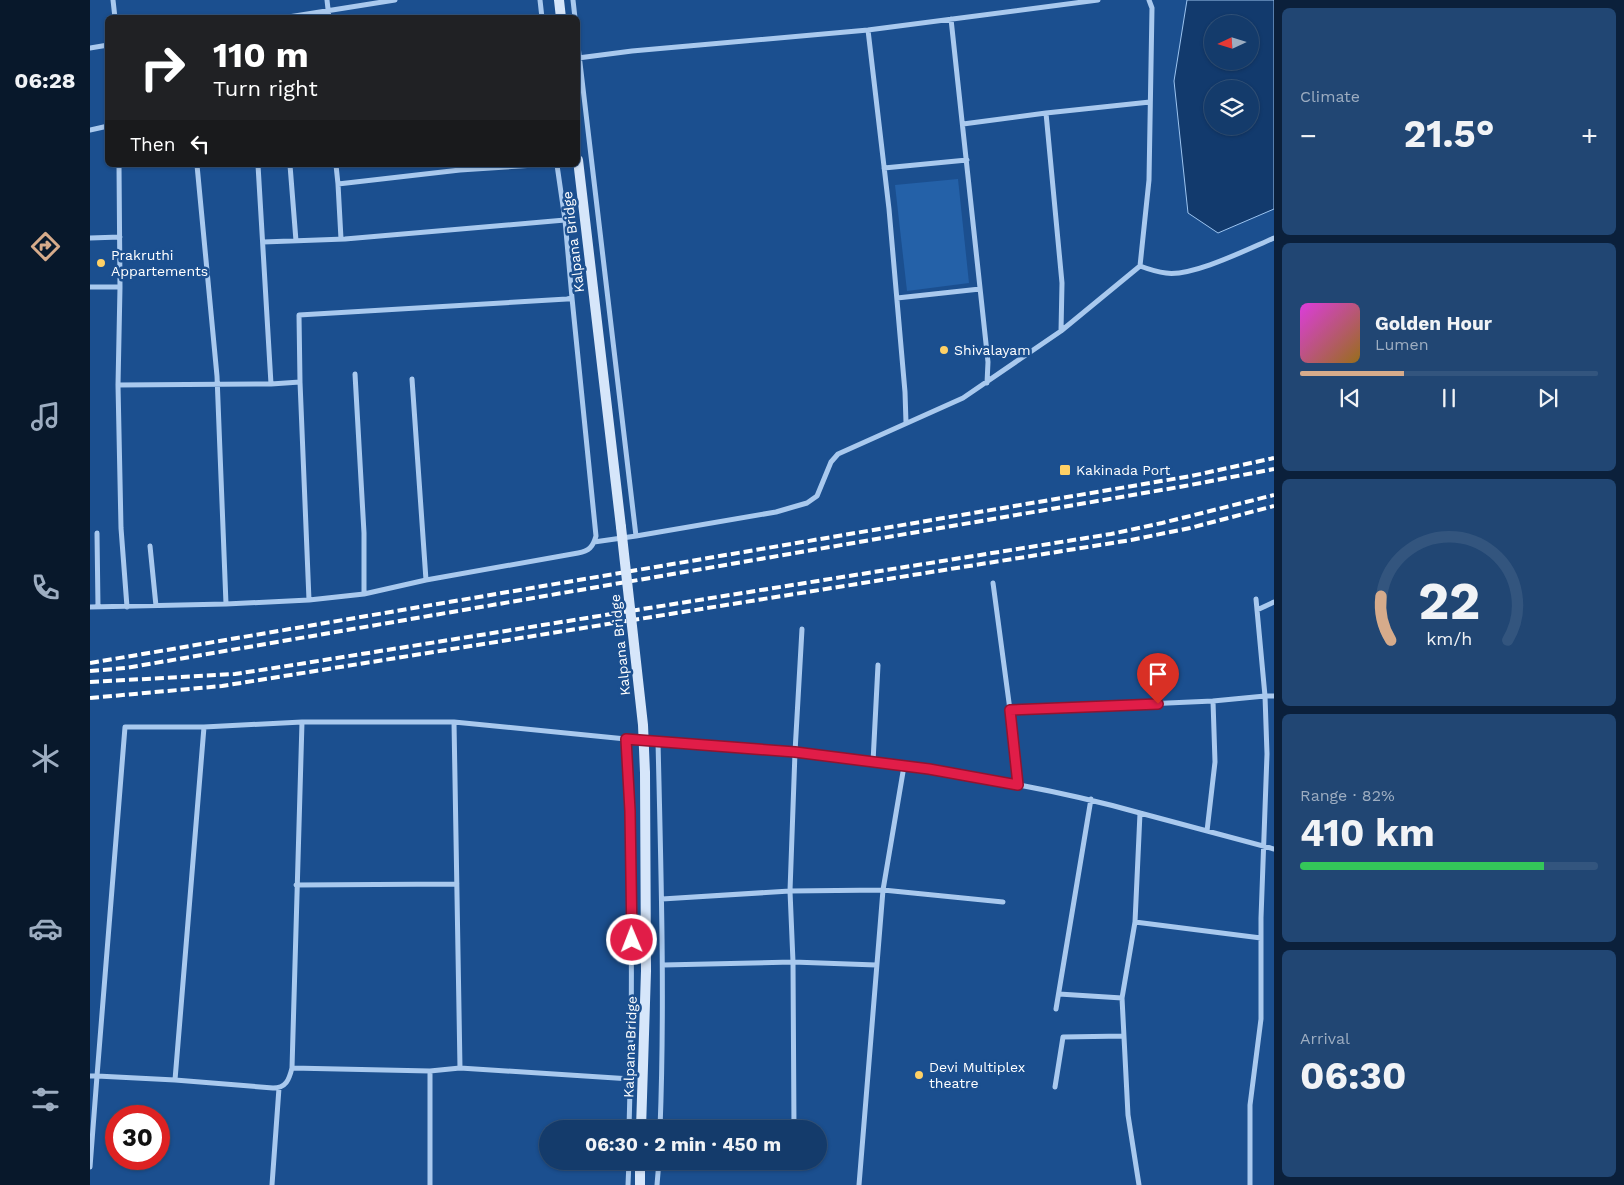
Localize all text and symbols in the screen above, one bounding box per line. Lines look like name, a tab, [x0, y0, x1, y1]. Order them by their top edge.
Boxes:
north arrow	[1204, 15, 1259, 70]
map controls	[1204, 15, 1259, 135]
text: 110 m	[213, 34, 309, 76]
icon: right	[130, 35, 195, 100]
text: 06:28	[14, 68, 76, 93]
text: Turn right	[213, 76, 318, 101]
button: layers	[1204, 80, 1259, 135]
text: Climate	[1300, 87, 1360, 106]
text: 21.5°	[1403, 112, 1495, 156]
text: −	[1300, 119, 1317, 152]
text: +	[1581, 119, 1598, 152]
icon: left	[186, 130, 214, 158]
text: Then	[130, 133, 176, 156]
street label: Kalpana Bridge	[559, 190, 587, 294]
icon: directions	[28, 229, 63, 264]
place label: Prakruthi Appartements	[111, 247, 208, 279]
marker: Prakruthi Appartements	[95, 257, 107, 269]
text: Golden Hour	[1375, 312, 1492, 335]
text: Lumen	[1375, 335, 1429, 354]
place label: Shivalayam	[954, 342, 1031, 358]
marker: Shivalayam	[938, 344, 950, 356]
icon: previous	[1336, 384, 1364, 412]
icon: pause	[1435, 384, 1463, 412]
icon: next	[1534, 384, 1562, 412]
icon: music	[28, 399, 63, 434]
place label: Kakinada Port	[1076, 462, 1170, 478]
marker: Kakinada Port	[1058, 463, 1072, 477]
icon: phone	[28, 570, 63, 605]
text: 22	[1418, 571, 1480, 632]
street label: Kalpana Bridge	[607, 594, 633, 696]
text: km/h	[1426, 628, 1472, 649]
pin	[1137, 653, 1179, 704]
icon: arrive	[1144, 660, 1172, 688]
icon: climate	[28, 741, 63, 776]
text: Range · 82%	[1300, 786, 1395, 805]
text: 410 km	[1300, 811, 1435, 855]
icon: car	[28, 911, 63, 946]
position arrow	[605, 913, 657, 965]
street label: Kalpana Bridge	[620, 996, 640, 1098]
text: Arrival	[1300, 1029, 1350, 1048]
text: 06:30	[1300, 1054, 1406, 1098]
place label: Devi Multiplex theatre	[929, 1059, 1025, 1091]
marker: Devi Multiplex theatre	[913, 1069, 925, 1081]
icon: filters	[28, 1082, 63, 1117]
speed limit sign: 30	[105, 1105, 170, 1170]
text: 06:30 · 2 min · 450 m	[585, 1133, 781, 1156]

